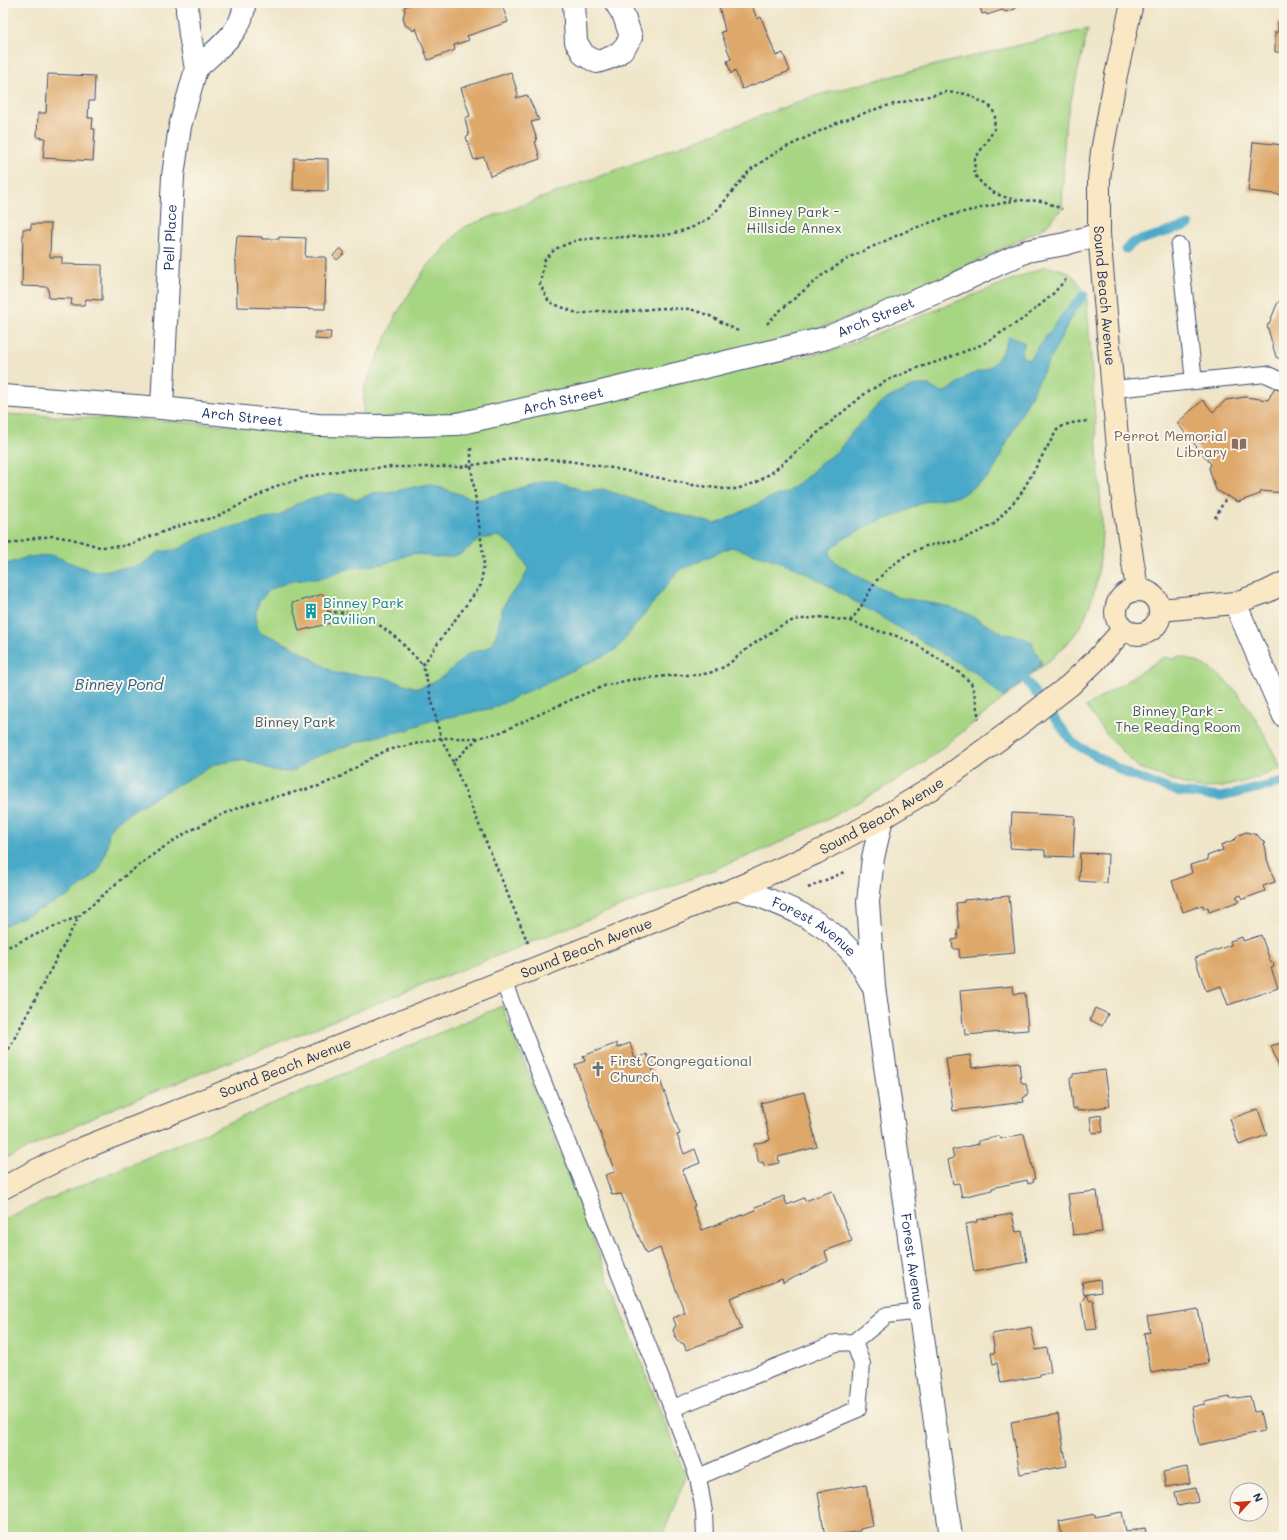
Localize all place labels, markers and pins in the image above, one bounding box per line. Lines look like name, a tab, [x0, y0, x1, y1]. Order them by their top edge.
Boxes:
place label: Perrot Memorial Library	[1114, 426, 1227, 461]
library icon: Perrot Memorial Library	[1230, 435, 1248, 453]
place label: Binney Park Pavilion	[323, 593, 404, 628]
building icon: Binney Park Pavilion	[302, 602, 320, 620]
place label: First Congregational Church	[610, 1051, 752, 1086]
church icon: First Congregational Church	[589, 1060, 607, 1078]

